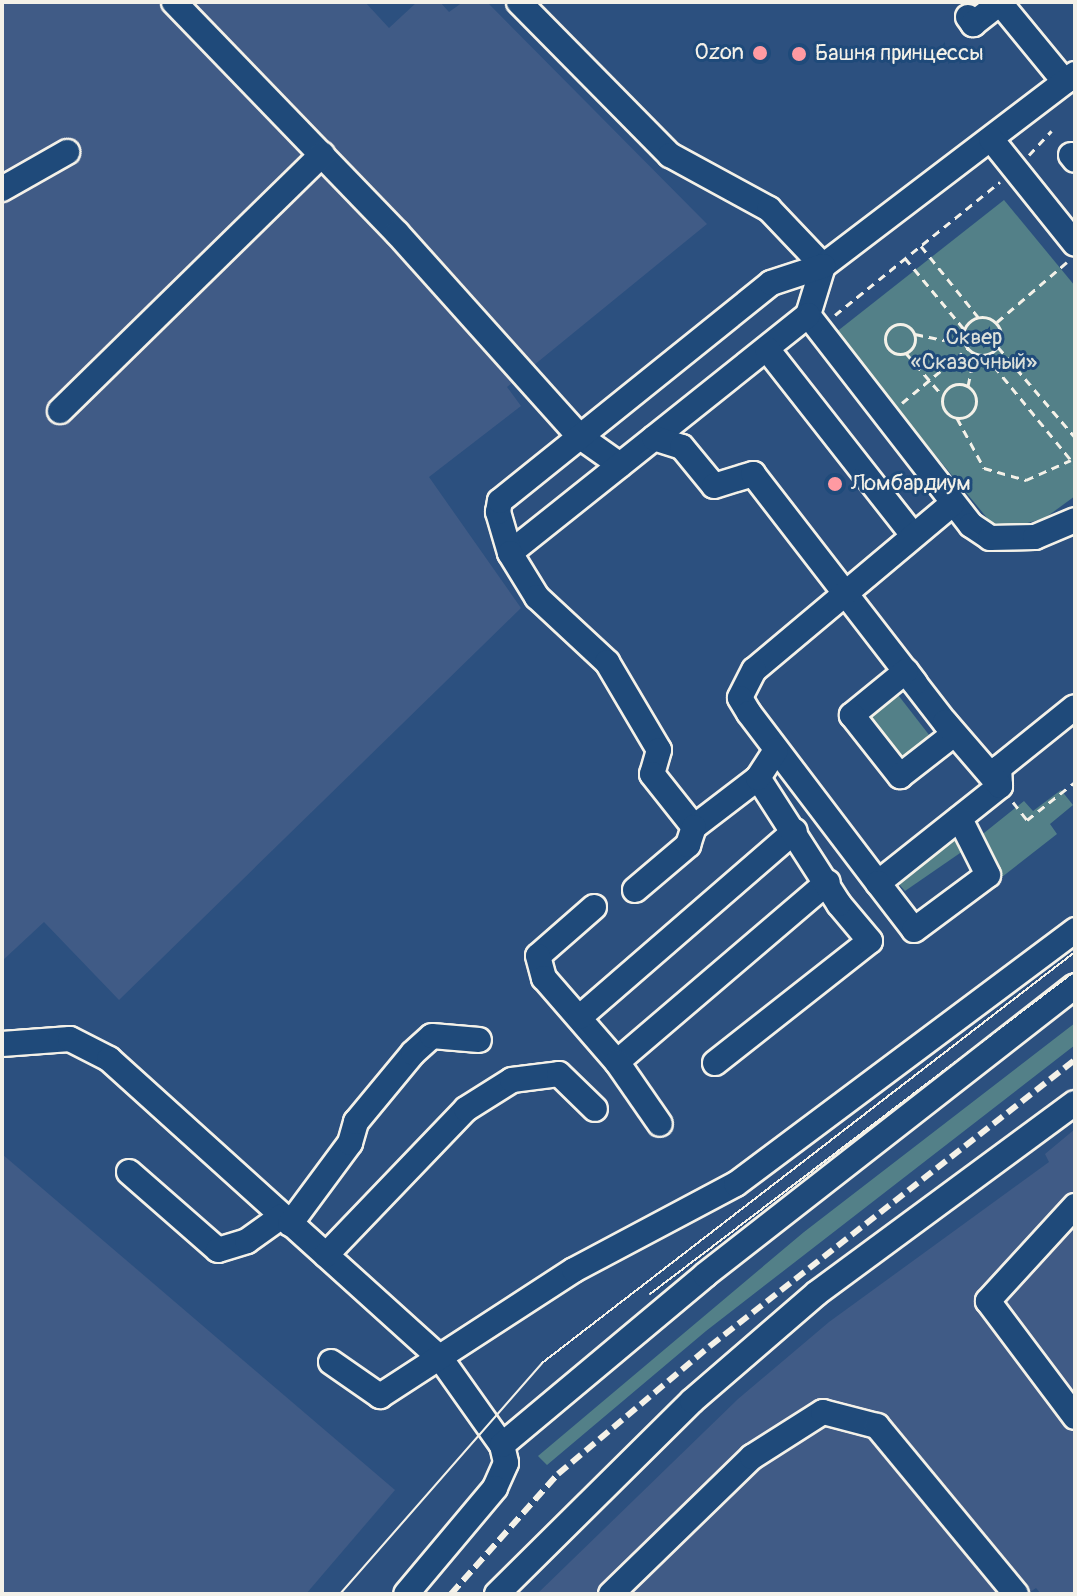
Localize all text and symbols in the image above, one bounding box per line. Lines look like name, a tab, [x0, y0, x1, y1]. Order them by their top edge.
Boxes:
place label: Ozon	[695, 40, 744, 66]
place label: Башня принцессы	[815, 41, 984, 67]
marker: Ozon	[751, 44, 769, 62]
marker: Башня принцессы	[790, 45, 808, 63]
park label: Сквер «Сказочный»	[911, 324, 1037, 376]
place label: Ломбардиум	[851, 471, 971, 497]
marker: Ломбардиум	[826, 475, 844, 493]

